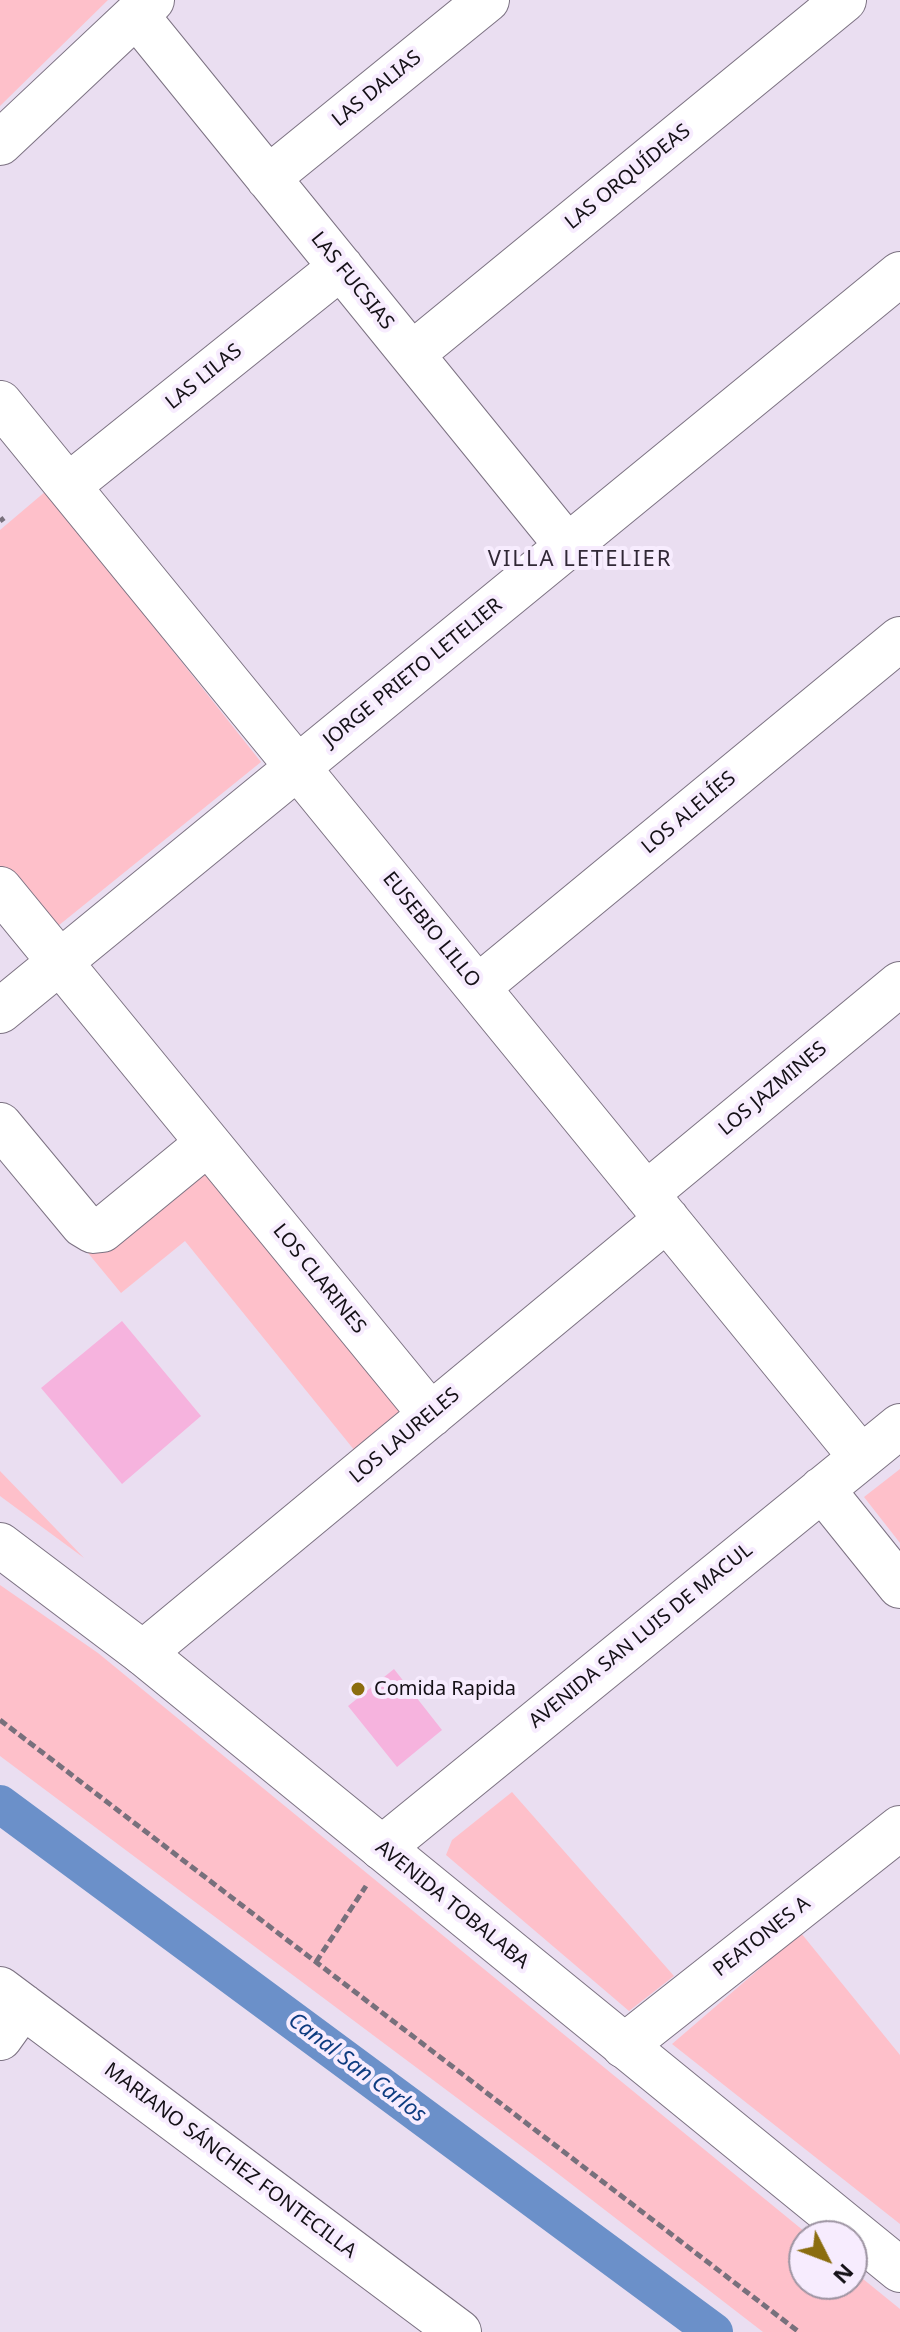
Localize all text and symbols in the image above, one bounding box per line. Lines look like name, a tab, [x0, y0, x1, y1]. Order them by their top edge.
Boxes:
street label: LAS DALIAS	[328, 46, 426, 132]
street label: LAS ORQUÍDEAS	[561, 119, 695, 235]
street label: LAS FUCSIAS	[305, 227, 399, 335]
street label: LAS LILAS	[161, 339, 247, 415]
district label: VILLA LETELIER	[488, 547, 672, 573]
street label: JORGE PRIETO LETELIER	[319, 593, 507, 753]
street label: LOS ALELÍES	[637, 767, 741, 859]
street label: EUSEBIO LILLO	[377, 867, 485, 993]
street label: LOS JAZMINES	[714, 1037, 832, 1141]
street label: LOS CLARINES	[267, 1219, 371, 1339]
street label: LOS LAURELES	[345, 1383, 465, 1489]
street label: AVENIDA SAN LUIS DE MACUL	[524, 1538, 758, 1734]
place label: Comida Rapida	[374, 1677, 516, 1701]
marker: Comida Rapida	[349, 1680, 367, 1698]
street label: AVENIDA TOBALABA	[370, 1836, 534, 1974]
street label: PEATONES A	[709, 1892, 815, 1982]
water label: Canal San Carlos	[283, 2008, 431, 2128]
street label: MARIANO SÁNCHEZ FONTECILLA	[99, 2058, 361, 2264]
north arrow	[788, 2220, 868, 2300]
text: N	[827, 2258, 861, 2291]

